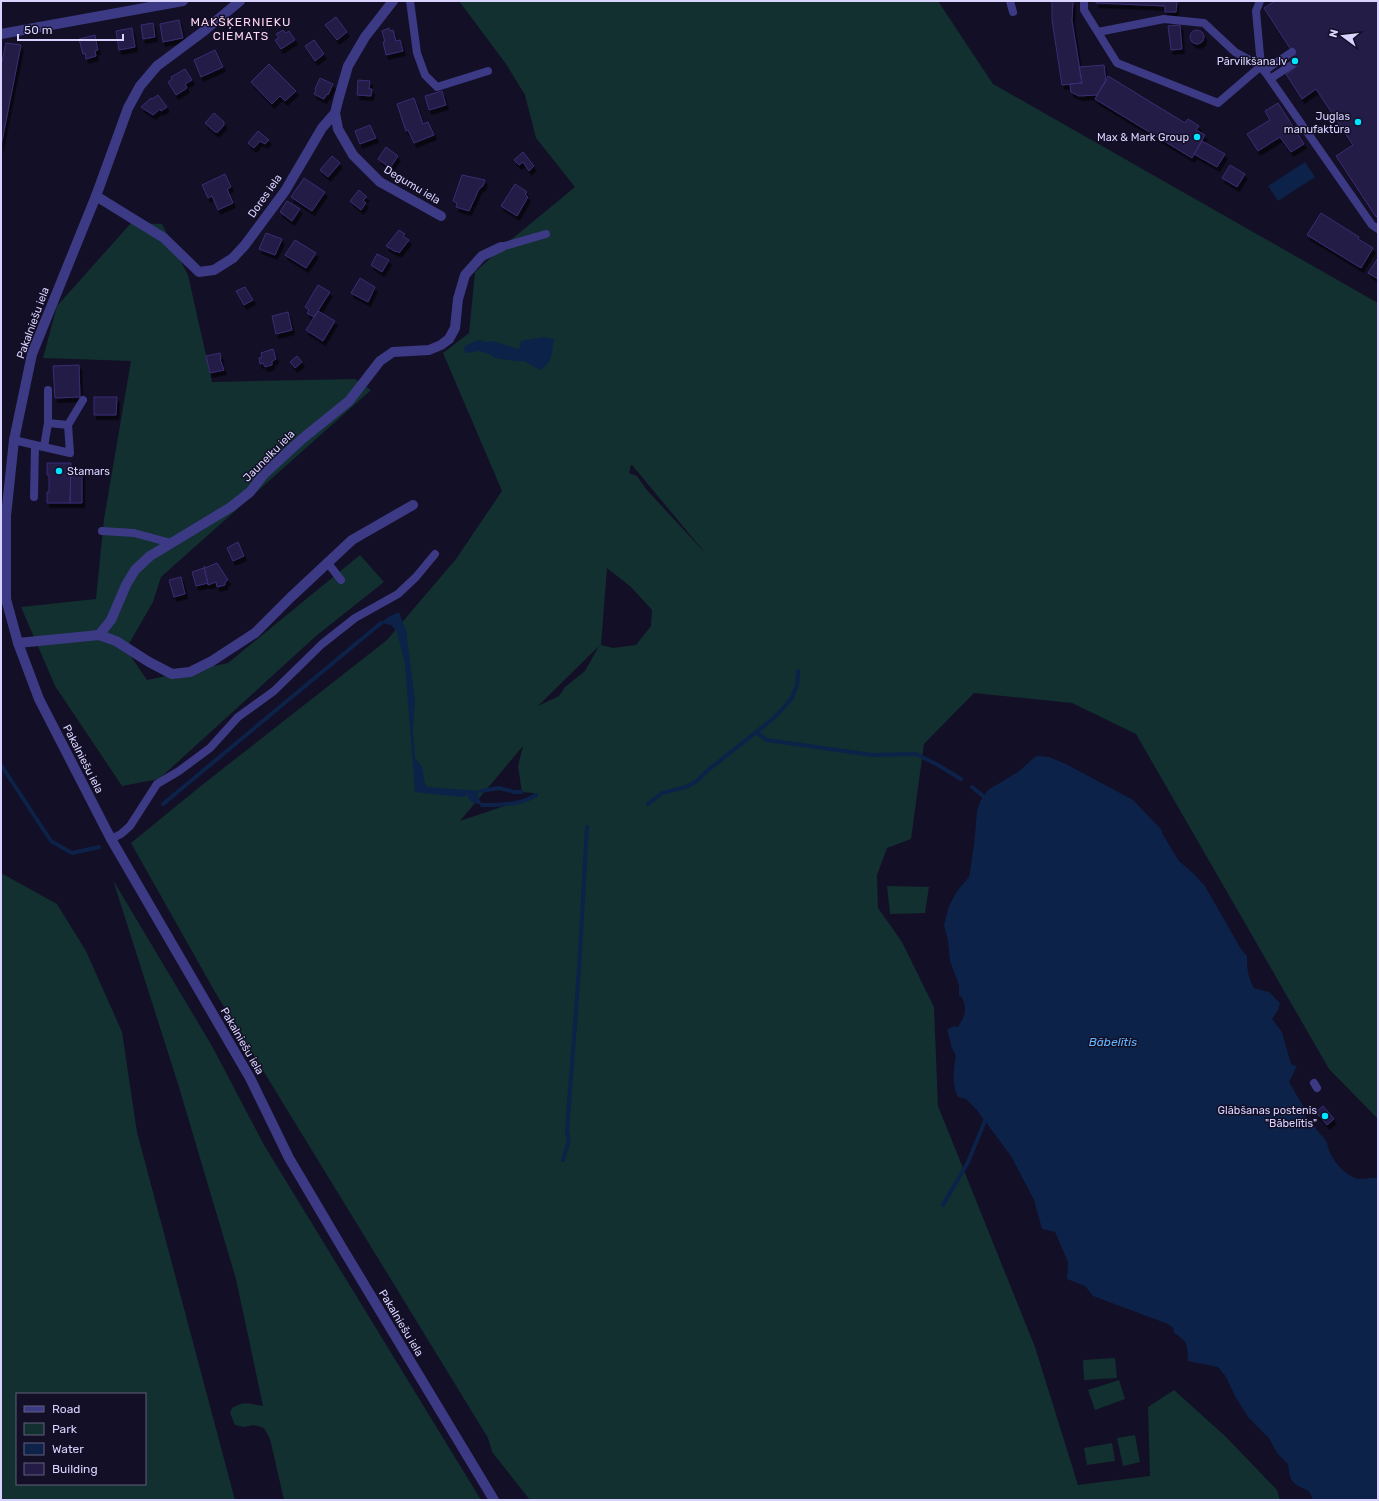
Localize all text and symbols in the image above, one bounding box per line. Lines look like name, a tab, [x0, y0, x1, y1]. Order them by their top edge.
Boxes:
district label: MAKŠĶERNIEKU CIEMATS	[191, 15, 291, 43]
scale bar	[18, 16, 123, 42]
north arrow	[1323, 16, 1363, 56]
text: 50 m	[24, 23, 52, 37]
text: N	[1327, 28, 1341, 39]
place label: Pārvilkšana.lv	[1217, 55, 1287, 68]
marker: Pārvilkšana.lv	[1290, 56, 1300, 66]
place label: Juglas manufaktūra	[1284, 110, 1350, 136]
marker: Juglas manufaktūra	[1353, 117, 1363, 127]
place label: Max & Mark Group	[1097, 131, 1189, 144]
marker: Max & Mark Group	[1192, 132, 1202, 142]
street label: Degumu iela	[381, 163, 443, 207]
street label: Dores iela	[245, 172, 285, 220]
street label: Pakalniešu iela	[14, 285, 52, 361]
street label: Jaunelku iela	[240, 427, 298, 485]
place label: Stamars	[67, 465, 110, 478]
marker: Stamars	[54, 466, 64, 476]
street label: Pakalniešu iela	[60, 722, 106, 796]
street label: Pakalniešu iela	[218, 1005, 266, 1077]
water label: Bābelītis	[1089, 1035, 1137, 1049]
place label: Glābšanas postenis "Bābelītis"	[1218, 1104, 1317, 1130]
marker: Glābšanas postenis "Bābelītis"	[1320, 1111, 1330, 1121]
street label: Pakalniešu iela	[376, 1287, 426, 1359]
legend	[16, 1393, 146, 1485]
text: Road	[52, 1402, 80, 1416]
text: Park	[52, 1422, 78, 1436]
text: Water	[52, 1442, 84, 1456]
text: Building	[52, 1462, 98, 1476]

